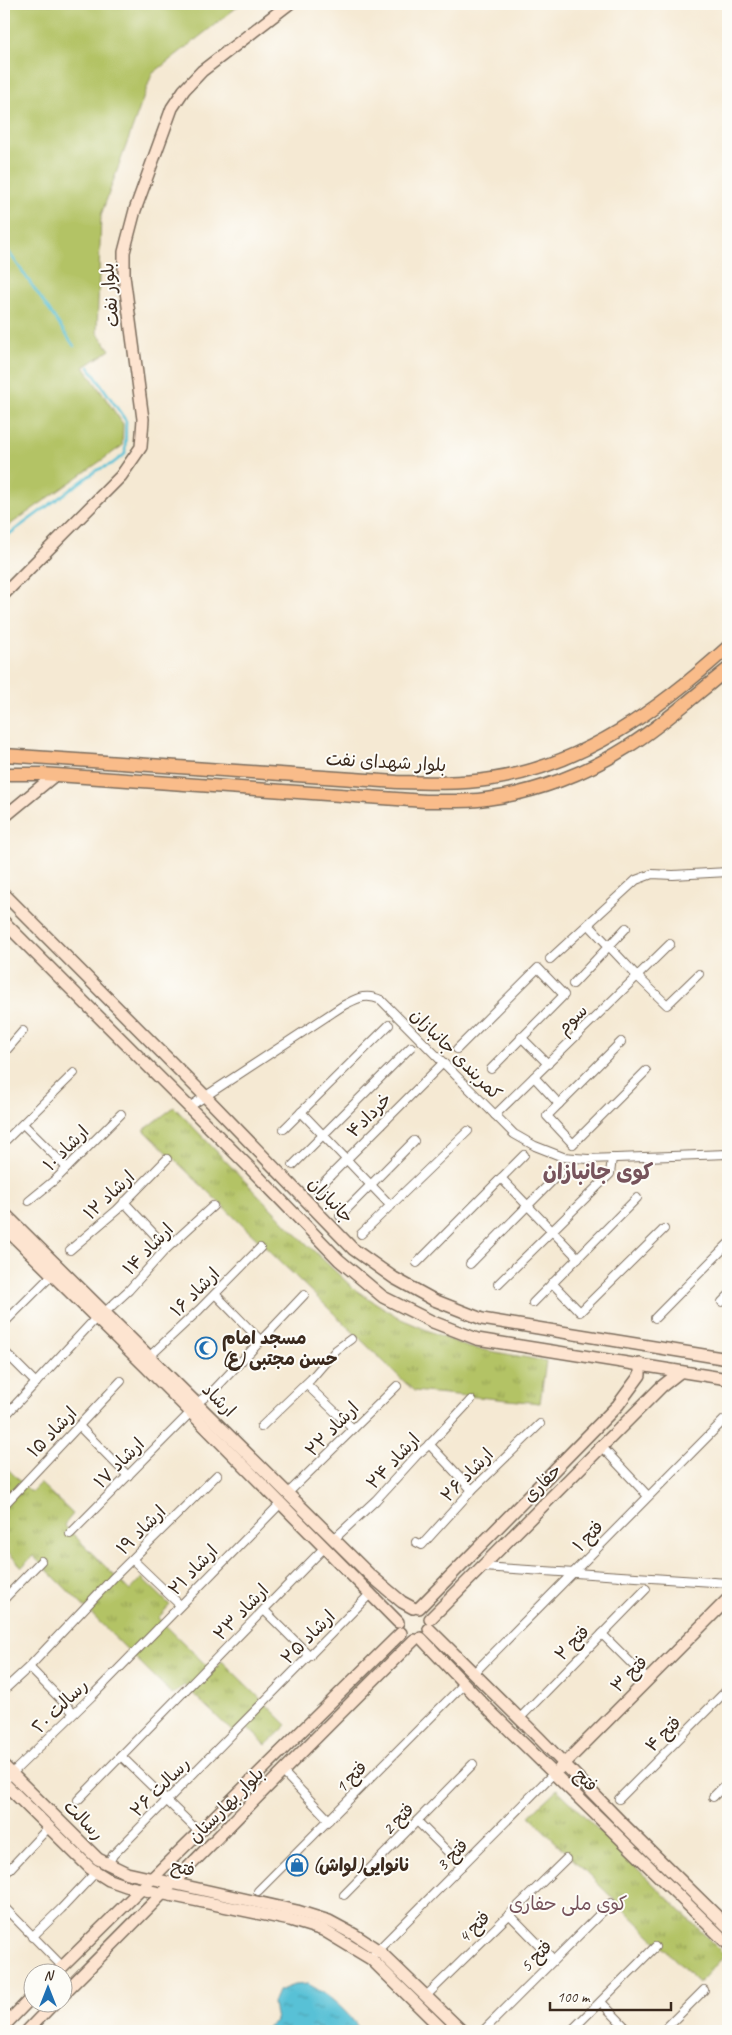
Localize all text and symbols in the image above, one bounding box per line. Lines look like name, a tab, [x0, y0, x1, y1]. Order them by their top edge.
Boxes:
street label: بلوار نفت	[96, 262, 124, 328]
street label: بلوار شهدای نفت	[325, 748, 447, 776]
street label: سوم	[552, 999, 594, 1041]
street label: کمربندی جانبازان	[406, 1004, 507, 1105]
street label: خرداد۴	[342, 1088, 396, 1142]
street label: ارشاد ۱۰	[39, 1121, 93, 1175]
district label: کوی جانبازان	[543, 1158, 653, 1186]
street label: ارشاد ۱۲	[79, 1166, 139, 1224]
street label: جانبازان	[304, 1172, 358, 1228]
street label: ارشاد ۱۴	[118, 1219, 178, 1279]
street label: ارشاد ۱۶	[166, 1263, 224, 1321]
place label: مسجد امام حسن مجتبی (ع)	[222, 1327, 338, 1371]
mosque icon: مسجد امام حسن مجتبی (ع)	[194, 1336, 218, 1360]
street label: ارشاد	[197, 1378, 241, 1422]
street label: ارشاد ۲۲	[301, 1397, 363, 1461]
street label: ارشاد ۱۵	[22, 1402, 82, 1462]
street label: ارشاد ۲۴	[361, 1428, 425, 1494]
street label: ارشاد ۱۷	[89, 1433, 149, 1493]
street label: ارشاد ۲۶	[436, 1444, 498, 1506]
street label: حفاری	[518, 1459, 566, 1507]
street label: ارشاد ۱۹	[112, 1501, 170, 1559]
street label: فتح ۱	[568, 1516, 609, 1557]
street label: ارشاد ۲۱	[164, 1540, 222, 1600]
street label: ارشاد ۲۳	[209, 1579, 273, 1645]
street label: ارشاد ۲۵	[276, 1605, 340, 1669]
street label: فتح ۲	[550, 1621, 595, 1666]
street label: فتح ۳	[606, 1651, 653, 1698]
street label: رسالت ٢٠	[27, 1674, 93, 1738]
street label: فتح ۴	[640, 1711, 686, 1757]
street label: رسالت ۲۶	[125, 1752, 195, 1822]
street label: فتح 1	[330, 1756, 372, 1798]
street label: بلوار بهارستان	[184, 1763, 268, 1847]
street label: فتح	[569, 1764, 602, 1797]
street label: رسالت	[59, 1795, 109, 1845]
street label: فتح 2	[377, 1798, 419, 1840]
street label: فتح 3	[431, 1834, 473, 1876]
shop icon: نانوایى(لواش)	[285, 1853, 309, 1877]
place label: نانوایى(لواش)	[313, 1854, 411, 1877]
street label: فتح	[169, 1855, 197, 1882]
district label: کوی ملی حفاری	[509, 1892, 627, 1916]
street label: فتح 4	[453, 1906, 495, 1948]
street label: فتح 5	[515, 1935, 557, 1977]
north arrow	[22, 1962, 72, 2012]
text: N	[44, 1967, 55, 1984]
scale bar	[550, 1980, 671, 2012]
text: 100 m	[557, 1988, 591, 2007]

